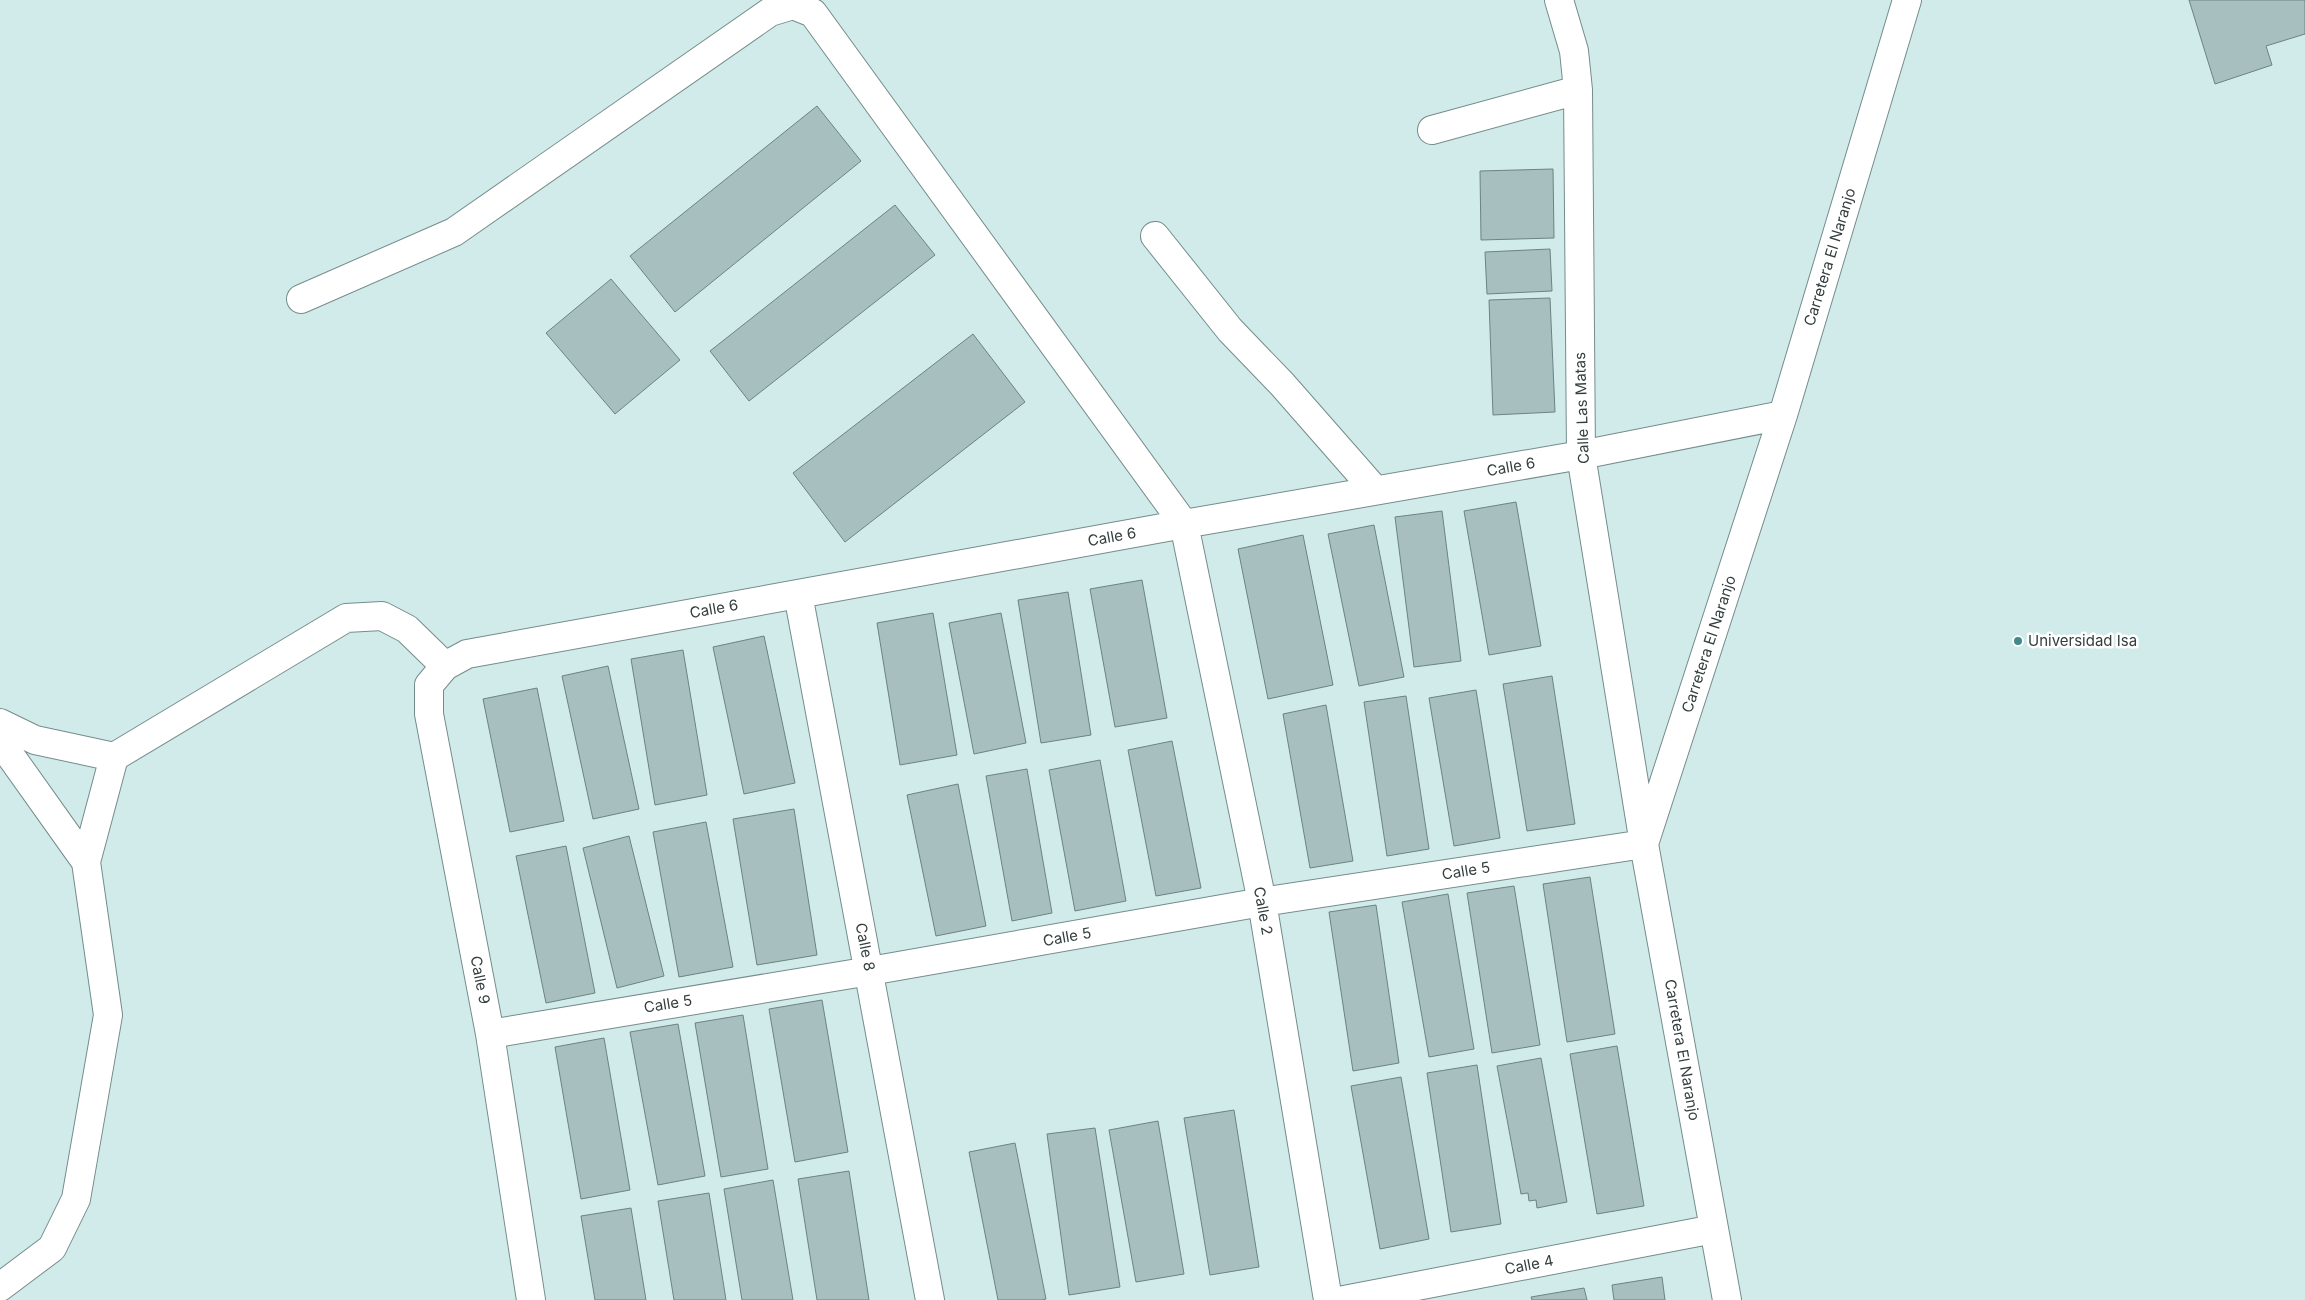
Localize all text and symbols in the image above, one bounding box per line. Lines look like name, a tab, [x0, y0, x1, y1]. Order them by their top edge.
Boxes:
street label: Carretera El Naranjo	[1799, 186, 1860, 328]
street label: Calle Las Matas	[1570, 352, 1593, 464]
street label: Calle 6	[1485, 453, 1537, 480]
street label: Calle 6	[1086, 523, 1138, 550]
street label: Carretera El Naranjo	[1677, 573, 1740, 715]
street label: Calle 6	[688, 595, 740, 622]
place label: Universidad Isa	[2028, 631, 2137, 650]
marker: Universidad Isa	[2012, 635, 2024, 647]
street label: Calle 5	[1440, 857, 1491, 884]
street label: Calle 2	[1250, 885, 1277, 937]
street label: Calle 8	[852, 921, 879, 973]
street label: Calle 5	[1041, 923, 1093, 950]
street label: Calle 9	[466, 954, 494, 1006]
street label: Carretera El Naranjo	[1661, 978, 1704, 1122]
street label: Calle 5	[642, 990, 693, 1017]
street label: Calle 4	[1503, 1250, 1555, 1279]

